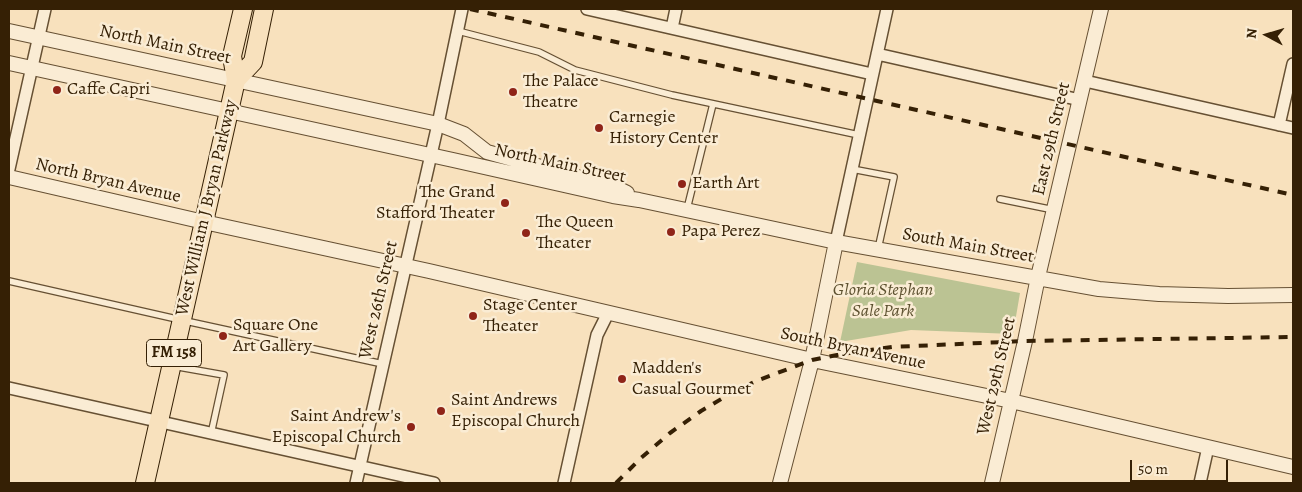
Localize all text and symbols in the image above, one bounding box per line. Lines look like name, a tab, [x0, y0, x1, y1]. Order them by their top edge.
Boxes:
north arrow	[1242, 10, 1292, 60]
street label: North Main Street	[97, 21, 233, 69]
text: N	[1242, 27, 1262, 39]
place label: The Palace Theatre	[523, 71, 599, 114]
place label: Caffe Capri	[67, 79, 150, 101]
street label: East 29th Street	[1028, 80, 1076, 198]
marker: Caffe Capri	[51, 84, 63, 96]
marker: The Palace Theatre	[507, 86, 519, 98]
street label: West William J Bryan Parkway	[172, 98, 242, 318]
place label: Carnegie History Center	[609, 107, 718, 150]
marker: Carnegie History Center	[593, 122, 605, 134]
street label: North Main Street	[492, 140, 628, 188]
street label: North Bryan Avenue	[33, 154, 183, 208]
place label: Earth Art	[692, 173, 760, 195]
marker: Earth Art	[676, 178, 688, 190]
place label: The Grand Stafford Theater	[376, 182, 495, 224]
marker: The Grand Stafford Theater	[499, 197, 511, 209]
place label: The Queen Theater	[536, 212, 614, 254]
place label: Papa Perez	[681, 221, 761, 243]
street label: South Main Street	[901, 224, 1035, 268]
marker: Papa Perez	[665, 226, 677, 238]
marker: The Queen Theater	[520, 227, 532, 239]
street label: West 26th Street	[355, 239, 403, 361]
park label: Gloria Stephan Sale Park	[833, 280, 933, 322]
place label: Stage Center Theater	[483, 295, 577, 338]
marker: Stage Center Theater	[467, 310, 479, 322]
place label: Square One Art Gallery	[233, 315, 318, 358]
street label: West 29th Street	[973, 315, 1021, 437]
street label: South Bryan Avenue	[778, 323, 928, 375]
marker: Square One Art Gallery	[217, 330, 229, 342]
road number: FM 158	[146, 339, 202, 366]
place label: Madden's Casual Gourmet	[632, 358, 751, 400]
marker: Madden's Casual Gourmet	[616, 373, 628, 385]
place label: Saint Andrews Episcopal Church	[451, 390, 580, 432]
marker: Saint Andrews Episcopal Church	[435, 405, 447, 417]
place label: Saint Andrew's Episcopal Church	[272, 406, 401, 448]
marker: Saint Andrew's Episcopal Church	[405, 421, 417, 433]
scale bar	[1132, 450, 1230, 482]
text: 50 m	[1138, 459, 1168, 479]

